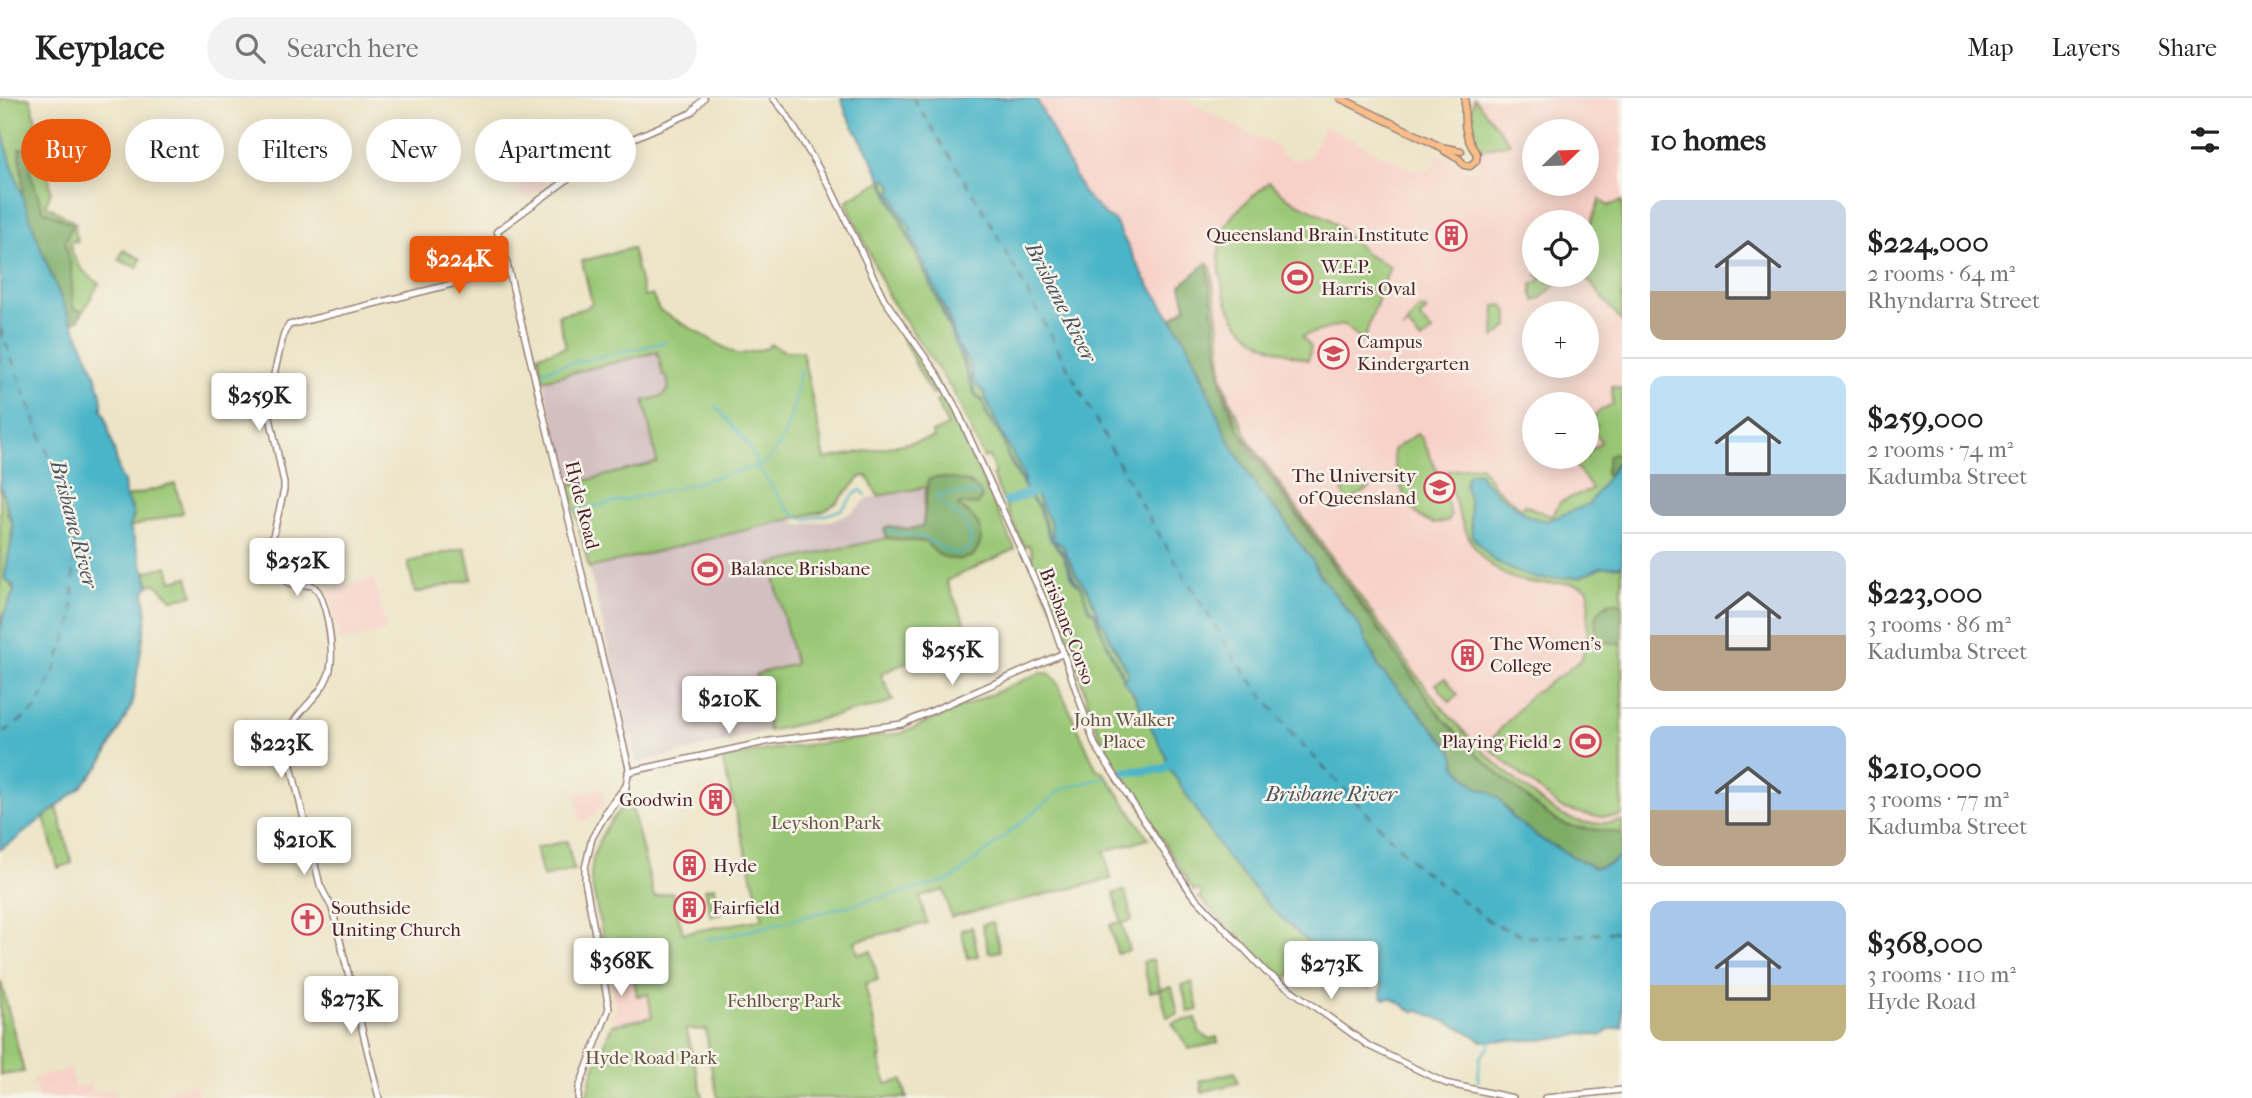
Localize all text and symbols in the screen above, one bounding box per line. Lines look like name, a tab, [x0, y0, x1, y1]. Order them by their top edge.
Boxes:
search box	[207, 17, 697, 80]
text: Keyplace	[35, 29, 165, 68]
icon: search	[231, 29, 269, 67]
text: Search here	[287, 33, 419, 64]
text: Map	[1968, 34, 2014, 62]
text: Layers	[2052, 34, 2120, 62]
text: Share	[2158, 34, 2217, 62]
chip: Buy	[21, 119, 111, 182]
chip: Rent	[125, 119, 224, 182]
chip: Filters	[238, 119, 352, 182]
chip: New	[366, 119, 461, 182]
chip: Apartment	[475, 119, 636, 182]
north arrow	[1522, 119, 1600, 196]
map controls	[1522, 119, 1599, 469]
icon: filters	[2186, 121, 2224, 159]
text: 10 homes	[1650, 123, 1766, 158]
button: locate	[1522, 210, 1599, 287]
building icon: Queensland Brain Institute	[1435, 218, 1469, 252]
place label: Queensland Brain Institute	[1206, 224, 1429, 246]
text: $224,000	[1867, 225, 1989, 260]
icon: home	[1706, 228, 1790, 312]
pin: $224K	[410, 236, 508, 296]
water label: Brisbane River	[1020, 237, 1102, 367]
text: $224K	[426, 245, 492, 272]
place label: W.E.P. Harris Oval	[1320, 256, 1416, 300]
text: 2 rooms · 64 m²	[1867, 260, 2015, 287]
sports icon: W.E.P. Harris Oval	[1281, 261, 1315, 295]
text: Rhyndarra Street	[1867, 287, 2040, 314]
button: +	[1522, 301, 1599, 378]
place label: Campus Kindergarten	[1357, 331, 1469, 375]
school or university icon: Campus Kindergarten	[1317, 336, 1351, 370]
pin: $259K	[210, 374, 308, 433]
text: $259K	[227, 382, 291, 409]
button: −	[1522, 392, 1599, 469]
text: $259,000	[1867, 401, 1984, 436]
icon: home	[1706, 404, 1790, 488]
text: 2 rooms · 74 m²	[1867, 436, 2013, 463]
water label: Brisbane River	[45, 456, 103, 592]
street label: Hyde Road	[560, 459, 604, 552]
text: Kadumba Street	[1867, 463, 2027, 490]
place label: The University of Queensland	[1292, 465, 1417, 509]
school or university icon: The University of Queensland	[1422, 470, 1456, 504]
pin: $252K	[248, 538, 346, 598]
text: $252K	[266, 547, 328, 574]
sports icon: Balance Brisbane	[690, 552, 724, 586]
place label: Balance Brisbane	[730, 558, 870, 580]
street label: Brisbane Corso	[1035, 565, 1099, 688]
text: $223,000	[1867, 576, 1983, 611]
icon: home	[1706, 579, 1790, 663]
text: 3 rooms · 86 m²	[1867, 611, 2011, 638]
pin: $255K	[903, 628, 1001, 687]
place label: The Women's College	[1490, 633, 1601, 677]
text: $255K	[922, 636, 982, 663]
building icon: The Women's College	[1450, 638, 1484, 672]
text: Kadumba Street	[1867, 638, 2027, 665]
pin: $210K	[680, 676, 778, 736]
text: $210K	[698, 685, 760, 712]
park label: John Walker Place	[1072, 709, 1175, 753]
pin: $223K	[232, 720, 330, 780]
sports icon: Playing Field 2	[1568, 725, 1602, 759]
text: $223K	[250, 729, 312, 756]
place label: Playing Field 2	[1442, 731, 1562, 753]
text: $210,000	[1867, 751, 1982, 786]
icon: home	[1706, 754, 1790, 838]
water label: Brisbane River	[1264, 782, 1398, 806]
building icon: Goodwin	[699, 783, 733, 817]
text: 3 rooms · 77 m²	[1867, 786, 2009, 813]
place label: Goodwin	[619, 789, 693, 811]
park label: Leyshon Park	[771, 812, 882, 834]
text: Kadumba Street	[1867, 813, 2027, 840]
pin: $210K	[255, 818, 353, 877]
text: $210K	[273, 826, 335, 853]
building icon: Hyde	[673, 849, 707, 883]
place label: Hyde	[713, 855, 757, 877]
building icon: Fairfield	[672, 891, 706, 925]
place label: Southside Uniting Church	[331, 897, 461, 941]
place label: Fairfield	[712, 897, 781, 919]
church icon: Southside Uniting Church	[291, 902, 325, 936]
text: $368,000	[1867, 926, 1983, 961]
icon: home	[1706, 929, 1790, 1013]
pin: $368K	[572, 939, 670, 998]
pin: $273K	[1282, 942, 1380, 1001]
text: $368K	[590, 947, 652, 974]
text: $273K	[1300, 950, 1362, 977]
text: 3 rooms · 110 m²	[1867, 961, 2016, 988]
pin: $273K	[302, 976, 400, 1036]
text: $273K	[320, 985, 382, 1012]
text: Hyde Road	[1867, 988, 1976, 1015]
park label: Fehlberg Park	[727, 990, 842, 1012]
park label: Hyde Road Park	[585, 1047, 717, 1069]

